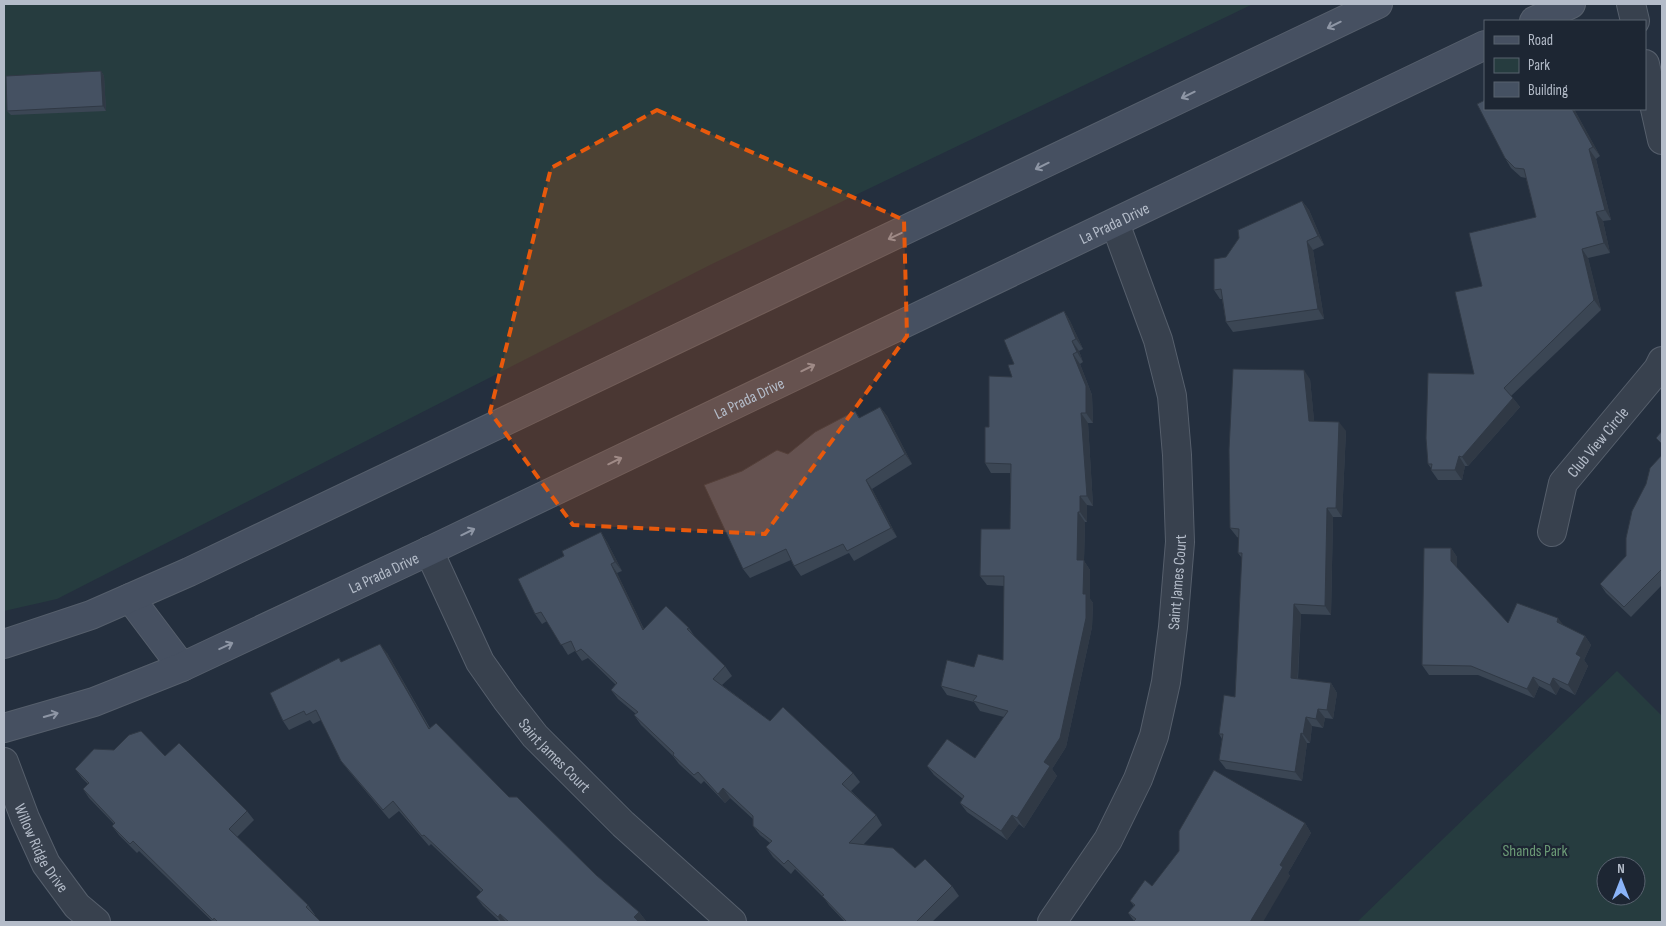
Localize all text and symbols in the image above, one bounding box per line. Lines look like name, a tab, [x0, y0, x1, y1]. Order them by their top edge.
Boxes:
one-way arrow	[1327, 20, 1342, 30]
legend	[1484, 20, 1646, 110]
text: Road	[1528, 31, 1553, 50]
text: Park	[1528, 56, 1550, 75]
text: Building	[1528, 81, 1568, 100]
one-way arrow	[1181, 91, 1196, 100]
one-way arrow	[1034, 161, 1049, 171]
street label: La Prada Drive	[1077, 199, 1153, 249]
one-way arrow	[888, 231, 903, 241]
one-way arrow	[801, 363, 816, 373]
street label: La Prada Drive	[711, 374, 788, 424]
street label: Club View Circle	[1564, 404, 1633, 482]
one-way arrow	[607, 456, 622, 466]
one-way arrow	[460, 527, 475, 536]
street label: Saint James Court	[1165, 534, 1191, 631]
street label: La Prada Drive	[346, 549, 422, 598]
one-way arrow	[218, 641, 233, 651]
one-way arrow	[42, 709, 58, 719]
street label: Saint James Court	[514, 715, 594, 797]
street label: Willow Ridge Drive	[10, 801, 72, 897]
park label: Shands Park	[1502, 842, 1568, 861]
north arrow	[1596, 856, 1646, 906]
text: N	[1617, 860, 1625, 877]

